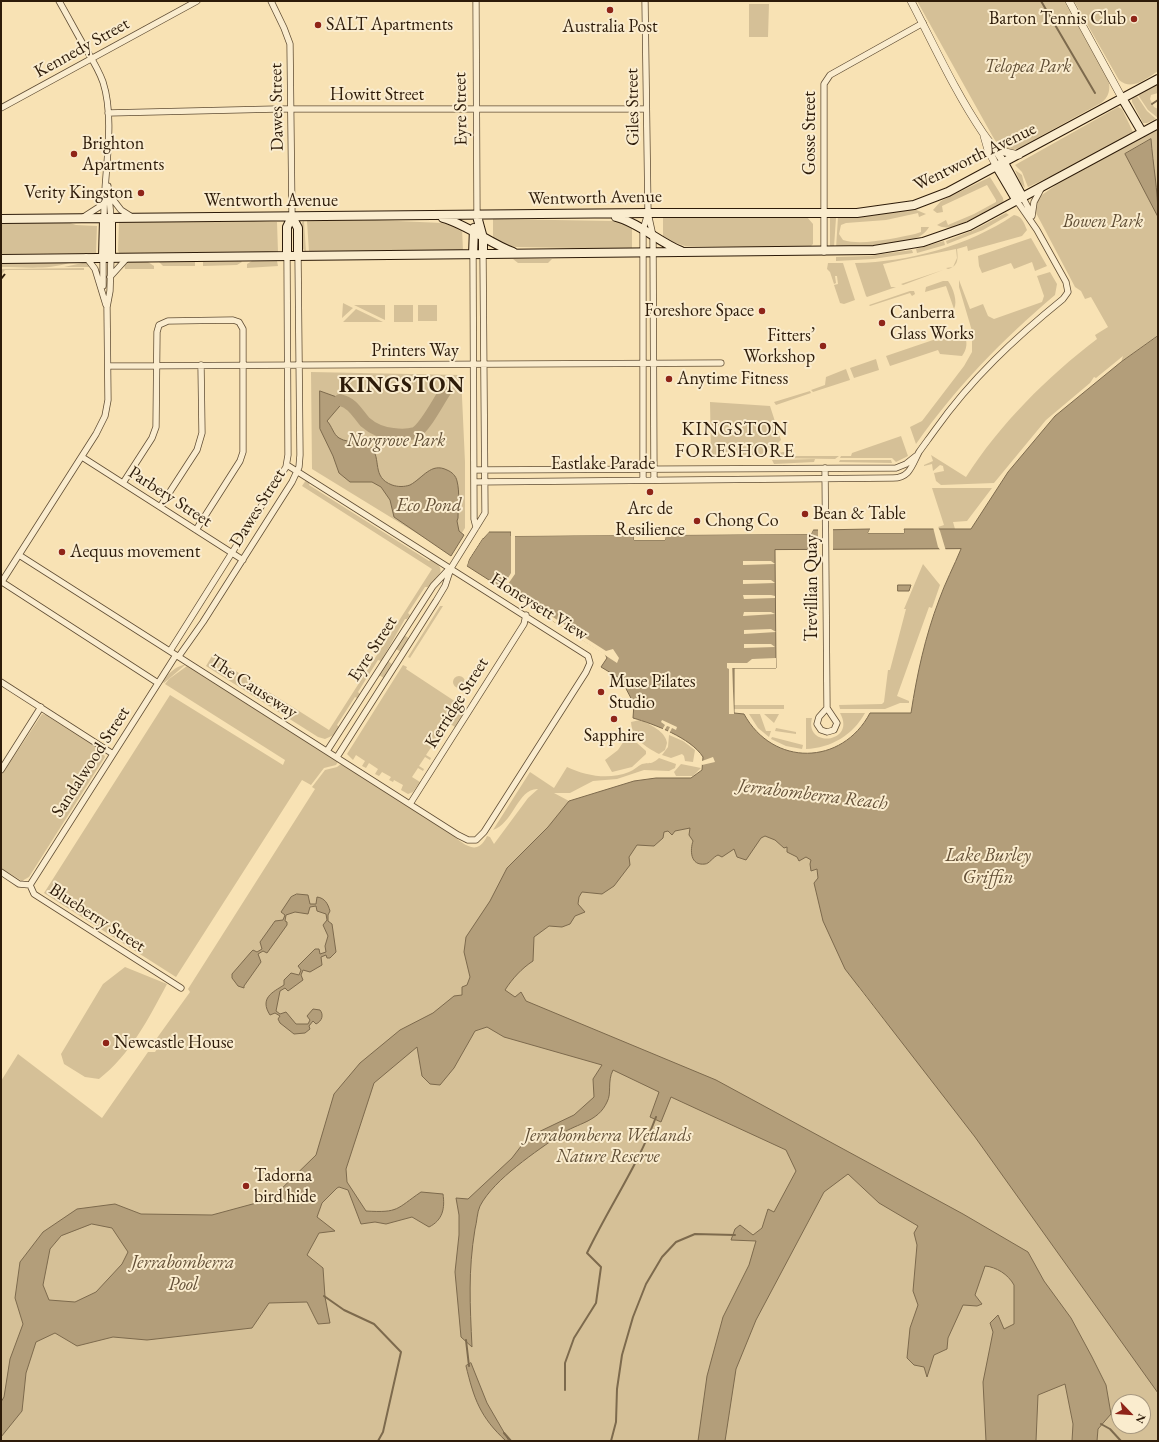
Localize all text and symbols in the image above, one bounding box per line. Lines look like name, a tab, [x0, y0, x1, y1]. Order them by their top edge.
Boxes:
marker: Australia Post	[605, 5, 615, 15]
place label: Barton Tennis Club	[989, 8, 1126, 30]
street label: Kennedy Street	[31, 13, 133, 83]
place label: SALT Apartments	[326, 14, 453, 36]
marker: Barton Tennis Club	[1129, 14, 1139, 24]
place label: Australia Post	[562, 16, 658, 38]
marker: SALT Apartments	[313, 20, 323, 30]
park label: Telopea Park	[985, 56, 1071, 78]
street label: Dawes Street	[265, 63, 289, 151]
street label: Giles Street	[622, 68, 644, 146]
street label: Eyre Street	[450, 72, 472, 146]
street label: Howitt Street	[330, 84, 424, 106]
street label: Gosse Street	[799, 91, 821, 175]
street label: Wentworth Avenue	[910, 118, 1040, 196]
place label: Brighton Apartments	[82, 133, 164, 176]
marker: Brighton Apartments	[69, 149, 79, 159]
place label: Verity Kingston	[24, 182, 133, 204]
street label: Wentworth Avenue	[528, 186, 662, 210]
marker: Verity Kingston	[136, 188, 146, 198]
street label: Wentworth Avenue	[204, 190, 338, 212]
park label: Bowen Park	[1063, 211, 1143, 233]
place label: Foreshore Space	[644, 300, 754, 322]
place label: Canberra Glass Works	[890, 302, 974, 344]
marker: Foreshore Space	[757, 306, 767, 316]
marker: Canberra Glass Works	[877, 318, 887, 328]
place label: Fitters’ Workshop	[744, 325, 815, 368]
street label: Printers Way	[371, 340, 459, 362]
marker: Fitters’ Workshop	[818, 341, 828, 351]
place label: Anytime Fitness	[677, 368, 788, 390]
district label: KINGSTON	[339, 373, 465, 399]
marker: Anytime Fitness	[664, 374, 674, 384]
district label: KINGSTON FORESHORE	[675, 419, 795, 463]
park label: Norgrove Park	[347, 430, 445, 452]
street label: Eastlake Parade	[551, 453, 655, 475]
street label: Parbery Street	[124, 462, 216, 532]
street label: Dawes Street	[225, 465, 291, 551]
marker: Arc de Resilience	[645, 487, 655, 497]
water label: Eco Pond	[396, 495, 462, 517]
place label: Arc de Resilience	[615, 498, 685, 540]
place label: Bean & Table	[813, 503, 906, 525]
marker: Bean & Table	[800, 509, 810, 519]
place label: Chong Co	[705, 510, 779, 532]
marker: Chong Co	[692, 516, 702, 526]
street label: Trevillian Quay	[801, 534, 823, 642]
place label: Aequus movement	[70, 541, 200, 563]
marker: Aequus movement	[57, 547, 67, 557]
street label: Honeysett View	[486, 568, 592, 646]
street label: Eyre Street	[344, 612, 402, 686]
street label: The Causeway	[205, 650, 301, 724]
street label: Kerridge Street	[421, 654, 493, 752]
place label: Muse Pilates Studio	[609, 671, 695, 714]
marker: Muse Pilates Studio	[596, 687, 606, 697]
street label: Sandalwood Street	[47, 703, 135, 821]
marker: Sapphire	[609, 714, 619, 724]
place label: Sapphire	[584, 725, 644, 747]
water label: Jerrabomberra Reach	[737, 775, 889, 815]
water label: Lake Burley Griffin	[945, 845, 1031, 889]
street label: Blueberry Street	[45, 879, 149, 957]
place label: Newcastle House	[114, 1032, 234, 1054]
marker: Newcastle House	[101, 1038, 111, 1048]
park label: Jerrabomberra Wetlands Nature Reserve	[525, 1125, 691, 1168]
place label: Tadorna bird hide	[254, 1165, 316, 1208]
marker: Tadorna bird hide	[241, 1181, 251, 1191]
water label: Jerrabomberra Pool	[132, 1252, 234, 1296]
north arrow	[1111, 1394, 1151, 1434]
text: N	[1133, 1412, 1149, 1426]

